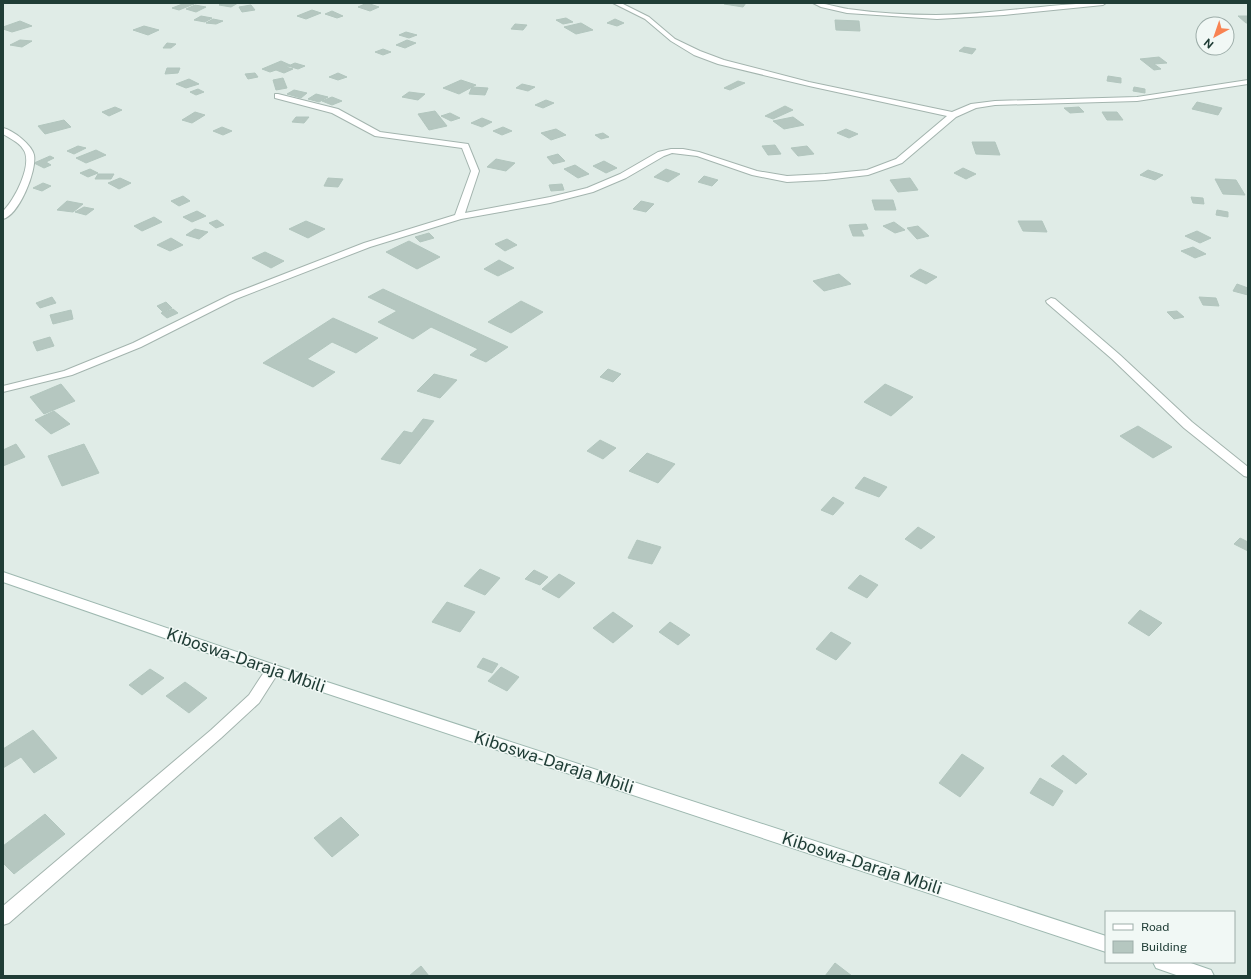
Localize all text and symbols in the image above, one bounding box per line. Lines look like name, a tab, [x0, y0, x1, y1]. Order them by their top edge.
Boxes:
north arrow	[1195, 16, 1235, 56]
text: N	[1201, 36, 1216, 51]
street label: Kiboswa-Daraja Mbili	[164, 623, 328, 697]
street label: Kiboswa-Daraja Mbili	[472, 727, 636, 797]
street label: Kiboswa-Daraja Mbili	[780, 828, 944, 898]
legend	[1105, 911, 1235, 963]
text: Road	[1141, 920, 1169, 934]
text: Building	[1141, 940, 1187, 954]

